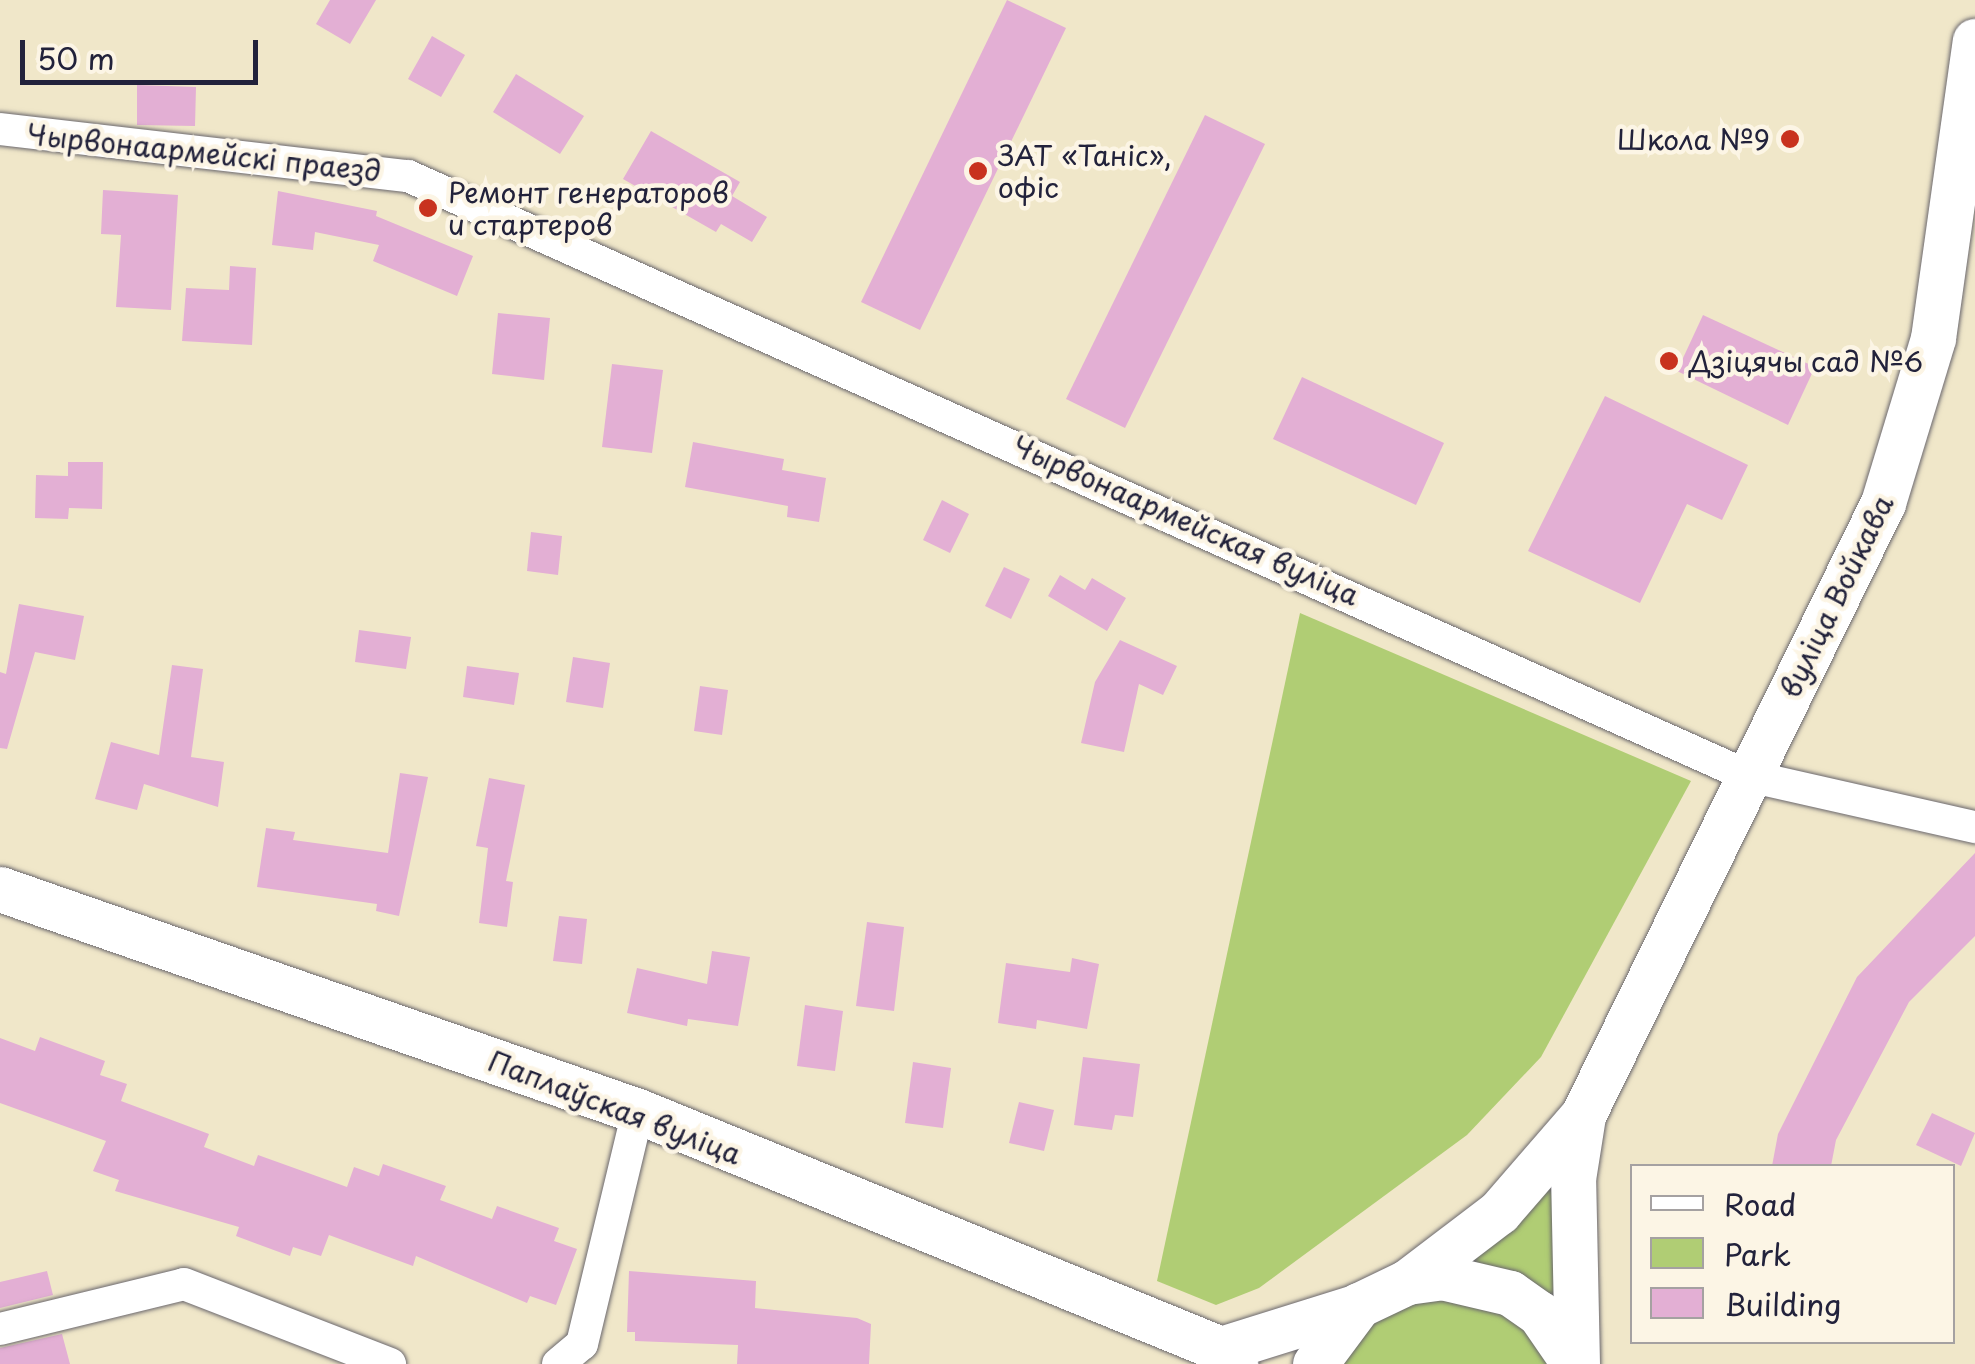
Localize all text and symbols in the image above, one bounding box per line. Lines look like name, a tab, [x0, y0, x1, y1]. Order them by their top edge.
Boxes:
scale bar	[25, 20, 262, 82]
text: 50 m	[37, 35, 115, 80]
street label: Чырвонаармейскі праезд	[25, 117, 383, 187]
place label: Школа №9	[1616, 122, 1770, 156]
marker: Школа №9	[1779, 128, 1801, 150]
place label: ЗАТ «Таніс», офіс	[998, 138, 1173, 204]
marker: ЗАТ «Таніс», офіс	[967, 160, 989, 182]
place label: Ремонт генераторов и стартеров	[448, 175, 728, 241]
marker: Ремонт генераторов и стартеров	[417, 197, 439, 219]
place label: Дзіцячы сад №6	[1689, 344, 1924, 378]
marker: Дзіцячы сад №6	[1658, 350, 1680, 372]
street label: Чырвонаармейская вуліца	[1007, 428, 1365, 612]
street label: вуліца Войкава	[1772, 489, 1900, 703]
street label: Паплаўская вуліца	[484, 1043, 746, 1171]
legend	[1630, 1164, 1955, 1344]
text: Road	[1724, 1181, 1797, 1226]
text: Park	[1724, 1231, 1791, 1276]
text: Building	[1724, 1281, 1841, 1326]

